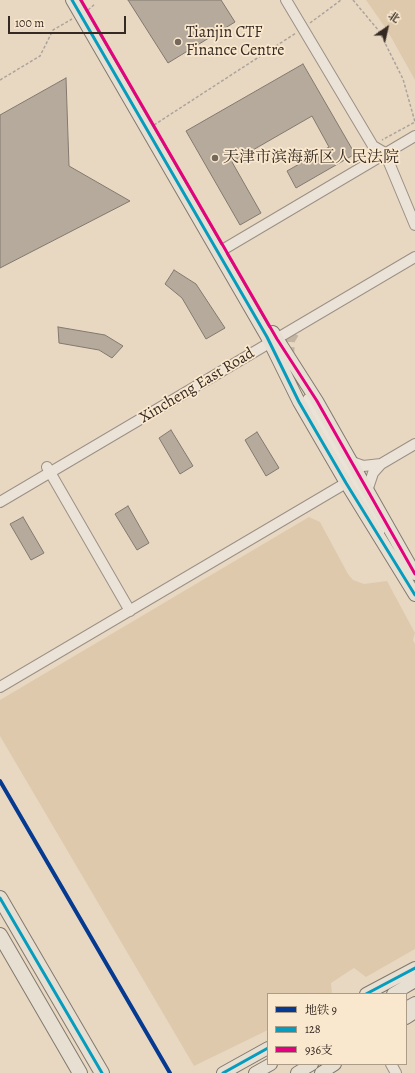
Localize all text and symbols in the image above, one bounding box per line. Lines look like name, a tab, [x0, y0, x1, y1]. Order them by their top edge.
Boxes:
scale bar	[10, 8, 128, 34]
north arrow	[367, 8, 407, 48]
text: 北	[385, 8, 403, 27]
text: 100 m	[15, 15, 44, 31]
place label: Tianjin CTF Finance Centre	[186, 23, 284, 61]
marker: Tianjin CTF Finance Centre	[173, 37, 183, 47]
place label: 天津市滨海新区人民法院	[223, 148, 399, 168]
marker: 天津市滨海新区人民法院	[210, 153, 220, 163]
street label: Xincheng East Road	[136, 344, 258, 428]
legend	[267, 993, 407, 1065]
text: 地铁 9	[305, 1002, 337, 1018]
text: 128	[305, 1021, 321, 1037]
text: 936支	[305, 1042, 333, 1058]

